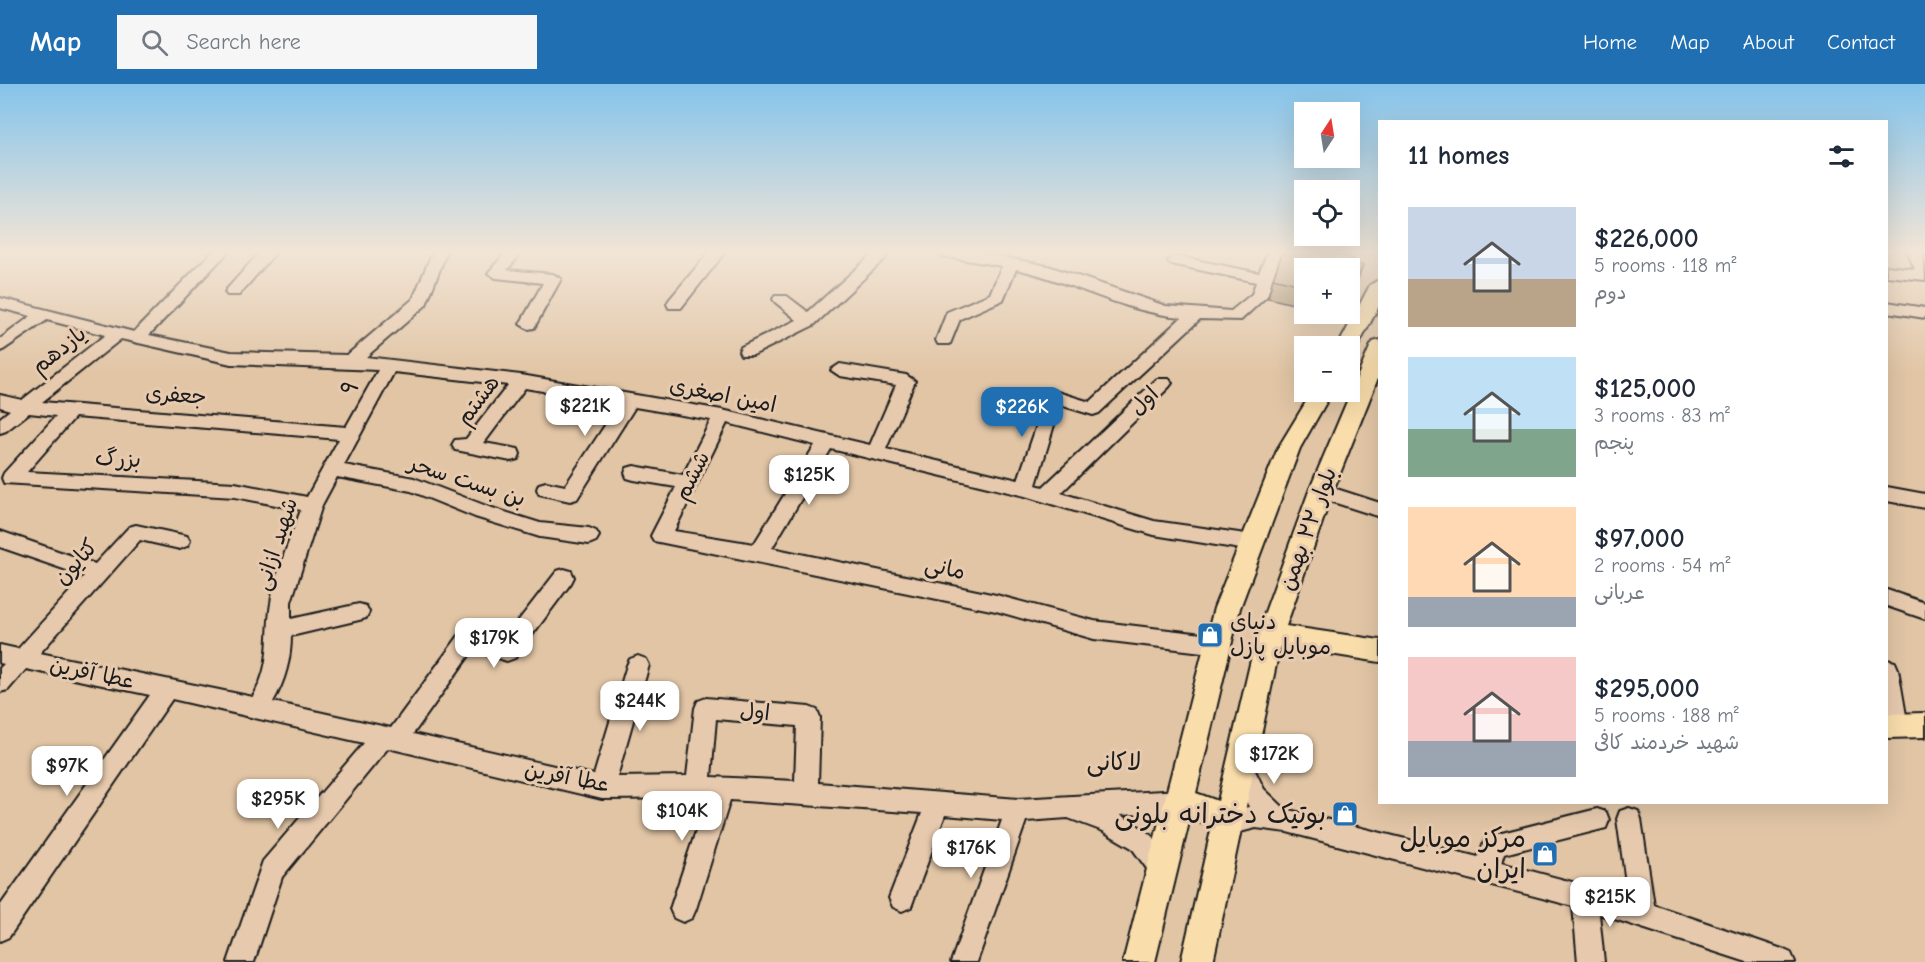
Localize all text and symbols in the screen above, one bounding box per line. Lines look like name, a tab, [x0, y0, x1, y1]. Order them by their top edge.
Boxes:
search box	[117, 15, 537, 69]
text: Map	[30, 26, 81, 58]
icon: search	[138, 26, 171, 59]
text: Search here	[186, 29, 301, 55]
text: Home	[1583, 30, 1637, 54]
text: Map	[1670, 30, 1710, 54]
text: About	[1743, 30, 1794, 54]
text: Contact	[1827, 30, 1895, 54]
north arrow	[1294, 102, 1360, 168]
map controls	[1294, 102, 1360, 402]
icon: filters	[1825, 140, 1858, 173]
text: 11 homes	[1408, 141, 1509, 171]
button: locate	[1294, 180, 1360, 246]
text: $226,000	[1594, 224, 1699, 254]
icon: home	[1456, 231, 1528, 303]
text: 5 rooms · 118 m²	[1594, 254, 1736, 277]
button: +	[1294, 258, 1360, 324]
text: دوم	[1594, 281, 1627, 304]
street label: یازدهم	[26, 321, 93, 382]
button: −	[1294, 336, 1360, 402]
street label: هشتم	[451, 370, 508, 432]
street label: امین اصغری	[667, 372, 779, 418]
text: $125,000	[1594, 374, 1696, 404]
street label: ۹	[335, 376, 365, 400]
street label: جعفری	[145, 380, 207, 410]
street label: اول	[1124, 381, 1164, 421]
icon: home	[1456, 381, 1528, 453]
pin: $221K	[543, 386, 627, 437]
pin: $226K	[980, 387, 1064, 438]
text: $221K	[559, 394, 611, 417]
text: $226K	[995, 395, 1049, 418]
text: 3 rooms · 83 m²	[1594, 404, 1730, 427]
text: پنجم	[1594, 431, 1634, 454]
street label: بزرگ	[94, 445, 142, 473]
street label: ششم	[669, 447, 718, 506]
street label: بن بست سحر	[403, 449, 529, 512]
pin: $125K	[767, 455, 851, 506]
text: $125K	[783, 463, 835, 486]
street label: بلوار ۲۲ بهمن	[1274, 464, 1342, 594]
street label: شهید ازانی	[249, 494, 304, 594]
text: $97,000	[1594, 524, 1685, 554]
icon: home	[1456, 531, 1528, 603]
street label: کتایون	[49, 534, 103, 590]
street label: مانی	[922, 551, 968, 586]
text: 2 rooms · 54 m²	[1594, 554, 1730, 577]
text: عربانی	[1594, 581, 1645, 604]
place label: دنیای موبایل پازل	[1230, 609, 1331, 661]
pin: $179K	[452, 618, 536, 669]
shop icon: دنیای موبایل پازل	[1195, 620, 1225, 650]
text: $179K	[469, 626, 519, 649]
street label: عطا آفرین	[47, 651, 137, 695]
text: $295,000	[1594, 674, 1700, 704]
pin: $244K	[598, 681, 682, 732]
icon: home	[1456, 681, 1528, 753]
text: $244K	[614, 689, 666, 712]
street label: اول	[739, 698, 771, 726]
text: 5 rooms · 188 m²	[1594, 704, 1739, 727]
text: شهید خردمند کافی	[1594, 731, 1739, 754]
pin: $172K	[1232, 734, 1316, 785]
text: $172K	[1249, 742, 1299, 765]
pin: $97K	[31, 746, 103, 797]
district label: لاکانی	[1087, 748, 1141, 777]
text: $97K	[46, 754, 88, 777]
street label: عطا آفرین	[522, 756, 612, 798]
pin: $295K	[236, 779, 320, 830]
text: $295K	[251, 787, 305, 810]
pin: $104K	[640, 791, 724, 842]
text: $104K	[656, 799, 708, 822]
place label: بوتیک دخترانه بلونی	[1114, 799, 1326, 832]
shop icon: بوتیک دخترانه بلونی	[1330, 799, 1360, 829]
place label: مرکز موبایل ایران	[1400, 823, 1526, 885]
pin: $176K	[929, 828, 1013, 879]
text: $176K	[946, 836, 996, 859]
shop icon: مرکز موبایل ایران	[1530, 839, 1560, 869]
pin: $215K	[1568, 877, 1652, 928]
text: $215K	[1584, 885, 1636, 908]

